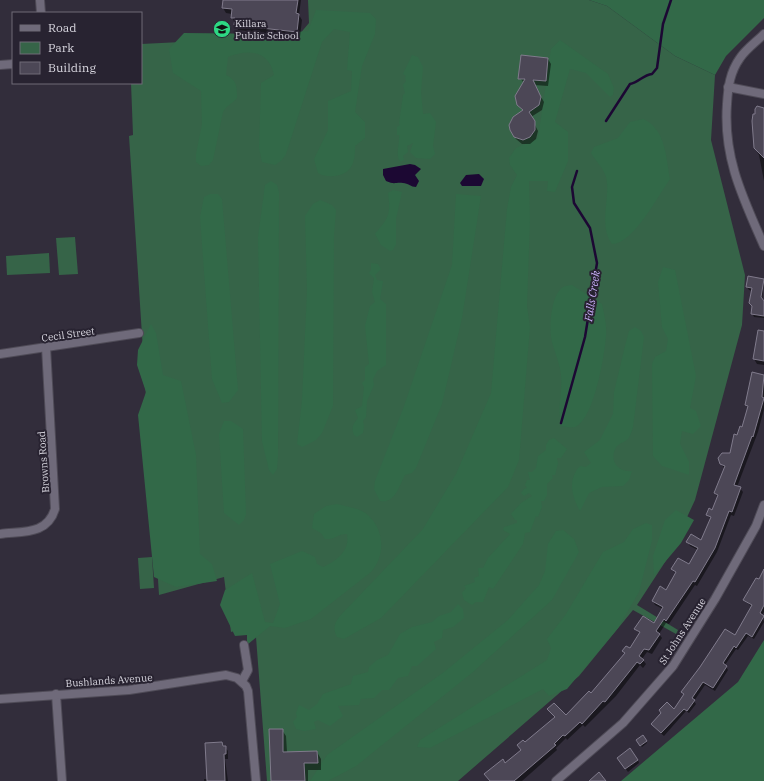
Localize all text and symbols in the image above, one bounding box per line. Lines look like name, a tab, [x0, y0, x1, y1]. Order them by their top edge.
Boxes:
legend	[12, 12, 142, 84]
place label: Killara Public School	[235, 17, 299, 42]
school or university icon: Killara Public School	[212, 19, 232, 39]
text: Road	[48, 20, 77, 35]
text: Park	[48, 40, 74, 55]
text: Building	[48, 60, 96, 75]
water label: Falls Creek	[581, 269, 603, 323]
street label: Cecil Street	[41, 324, 96, 345]
street label: Browns Road	[35, 431, 52, 493]
street label: St Johns Avenue	[656, 596, 709, 667]
street label: Bushlands Avenue	[65, 671, 153, 690]

